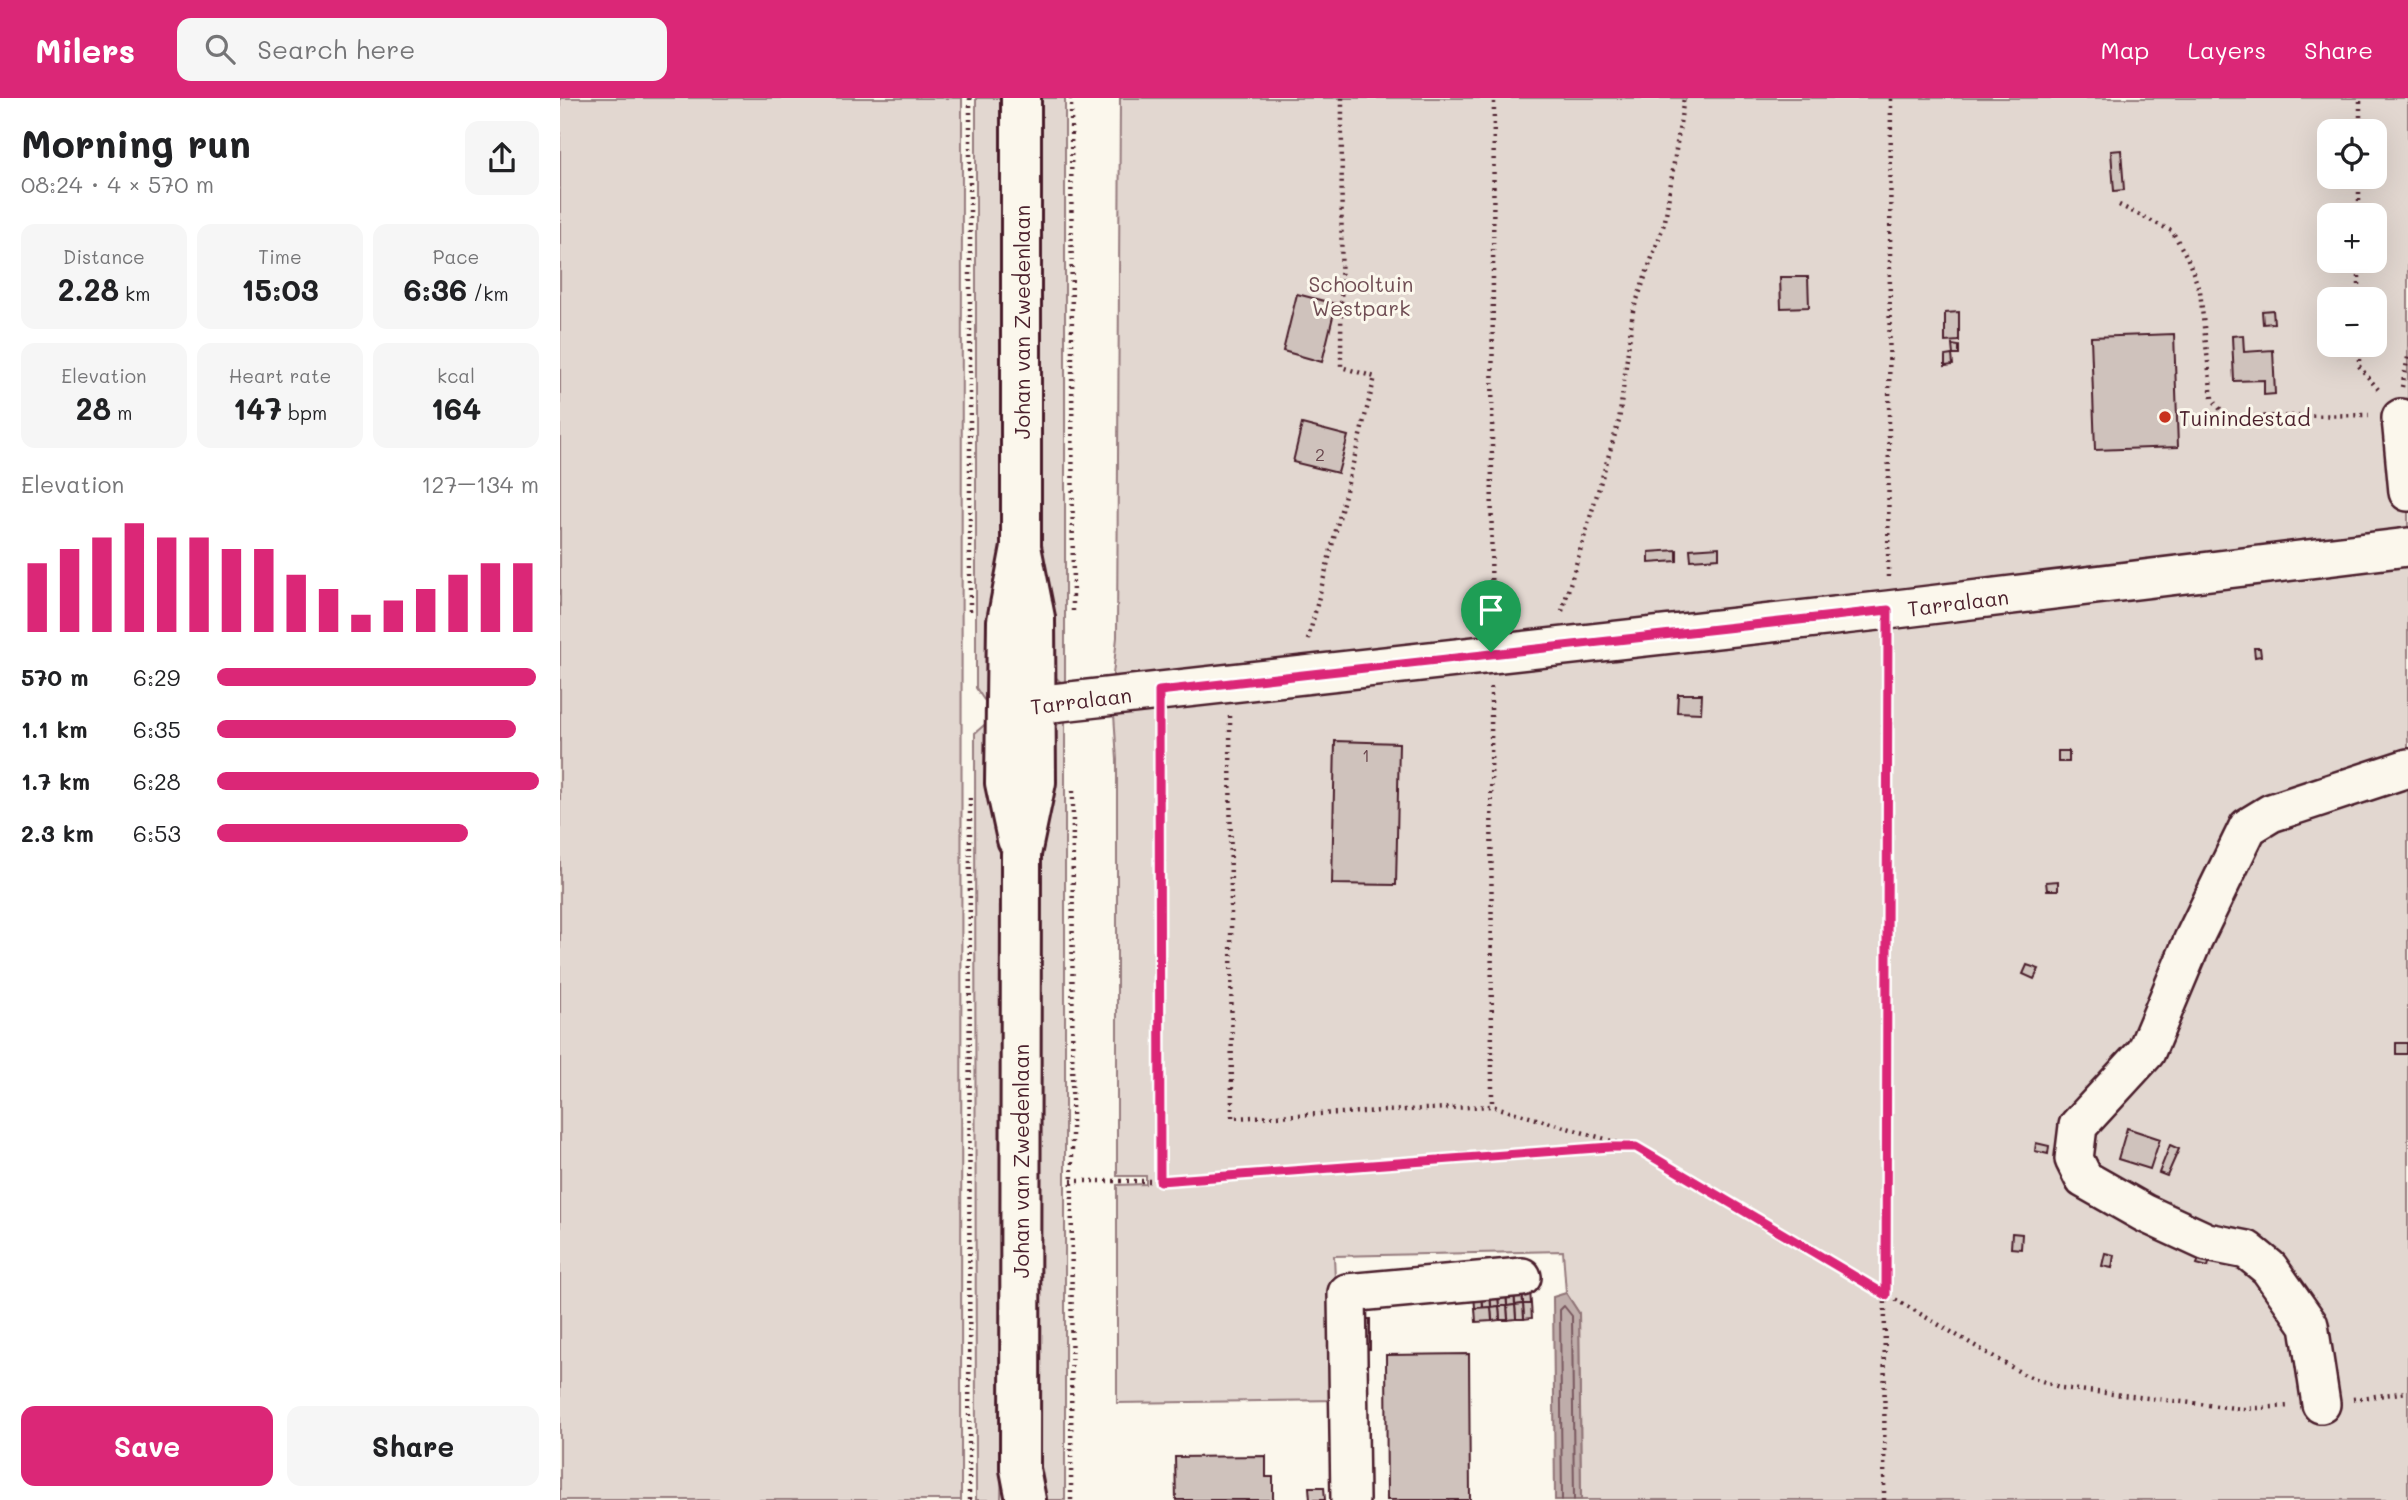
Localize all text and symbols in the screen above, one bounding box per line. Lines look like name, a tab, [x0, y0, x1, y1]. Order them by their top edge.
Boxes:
search box	[177, 18, 667, 81]
text: Milers	[35, 28, 135, 71]
icon: search	[201, 30, 239, 68]
text: Search here	[257, 32, 415, 66]
text: Map	[2101, 34, 2149, 65]
text: Layers	[2187, 34, 2266, 65]
text: Share	[2304, 34, 2373, 65]
text: Morning run	[21, 118, 251, 168]
map controls	[2317, 119, 2387, 357]
button: locate	[2317, 119, 2387, 189]
button: share	[465, 121, 539, 195]
text: 08:24 · 4 × 570 m	[21, 169, 214, 199]
button: +	[2317, 203, 2387, 273]
street label: Johan van Zwedenlaan	[1008, 205, 1035, 439]
text: Distance	[63, 244, 145, 269]
text: Time	[258, 244, 302, 269]
text: Pace	[433, 244, 479, 269]
text: 2.28	[58, 269, 119, 309]
text: 15:03	[241, 269, 319, 309]
text: 6:36	[403, 269, 467, 309]
park label: Schooltuin Westpark	[1309, 270, 1413, 321]
text: km	[119, 281, 150, 306]
text: /km	[467, 281, 509, 306]
button: −	[2317, 287, 2387, 357]
text: Elevation	[61, 363, 147, 388]
text: Heart rate	[229, 363, 331, 388]
text: kcal	[437, 363, 475, 388]
text: 28	[76, 388, 111, 428]
text: 147	[233, 388, 282, 428]
text: 164	[431, 388, 481, 428]
text: m	[111, 400, 132, 425]
text: bpm	[282, 400, 327, 425]
place label: Tuinindestad	[2179, 404, 2310, 431]
marker: Tuinindestad	[2157, 409, 2173, 425]
house number: 2	[1315, 442, 1325, 466]
text: Elevation	[21, 469, 124, 499]
text: 127–134 m	[421, 469, 539, 499]
pin	[1461, 580, 1521, 652]
street label: Tarralaan	[1906, 582, 2010, 622]
icon: arrive	[1472, 591, 1510, 629]
text: 570 m	[21, 662, 89, 692]
text: 6:29	[133, 662, 180, 692]
street label: Tarralaan	[1029, 680, 1133, 720]
text: 1.1 km	[21, 714, 87, 744]
text: 6:35	[133, 714, 181, 744]
house number: 1	[1362, 743, 1370, 767]
text: 1.7 km	[21, 766, 90, 796]
text: 6:28	[133, 766, 181, 796]
text: 2.3 km	[21, 818, 94, 848]
text: 6:53	[133, 818, 181, 848]
street label: Johan van Zwedenlaan	[1007, 1044, 1034, 1278]
button: Save	[21, 1406, 273, 1486]
button: Share	[287, 1406, 539, 1486]

